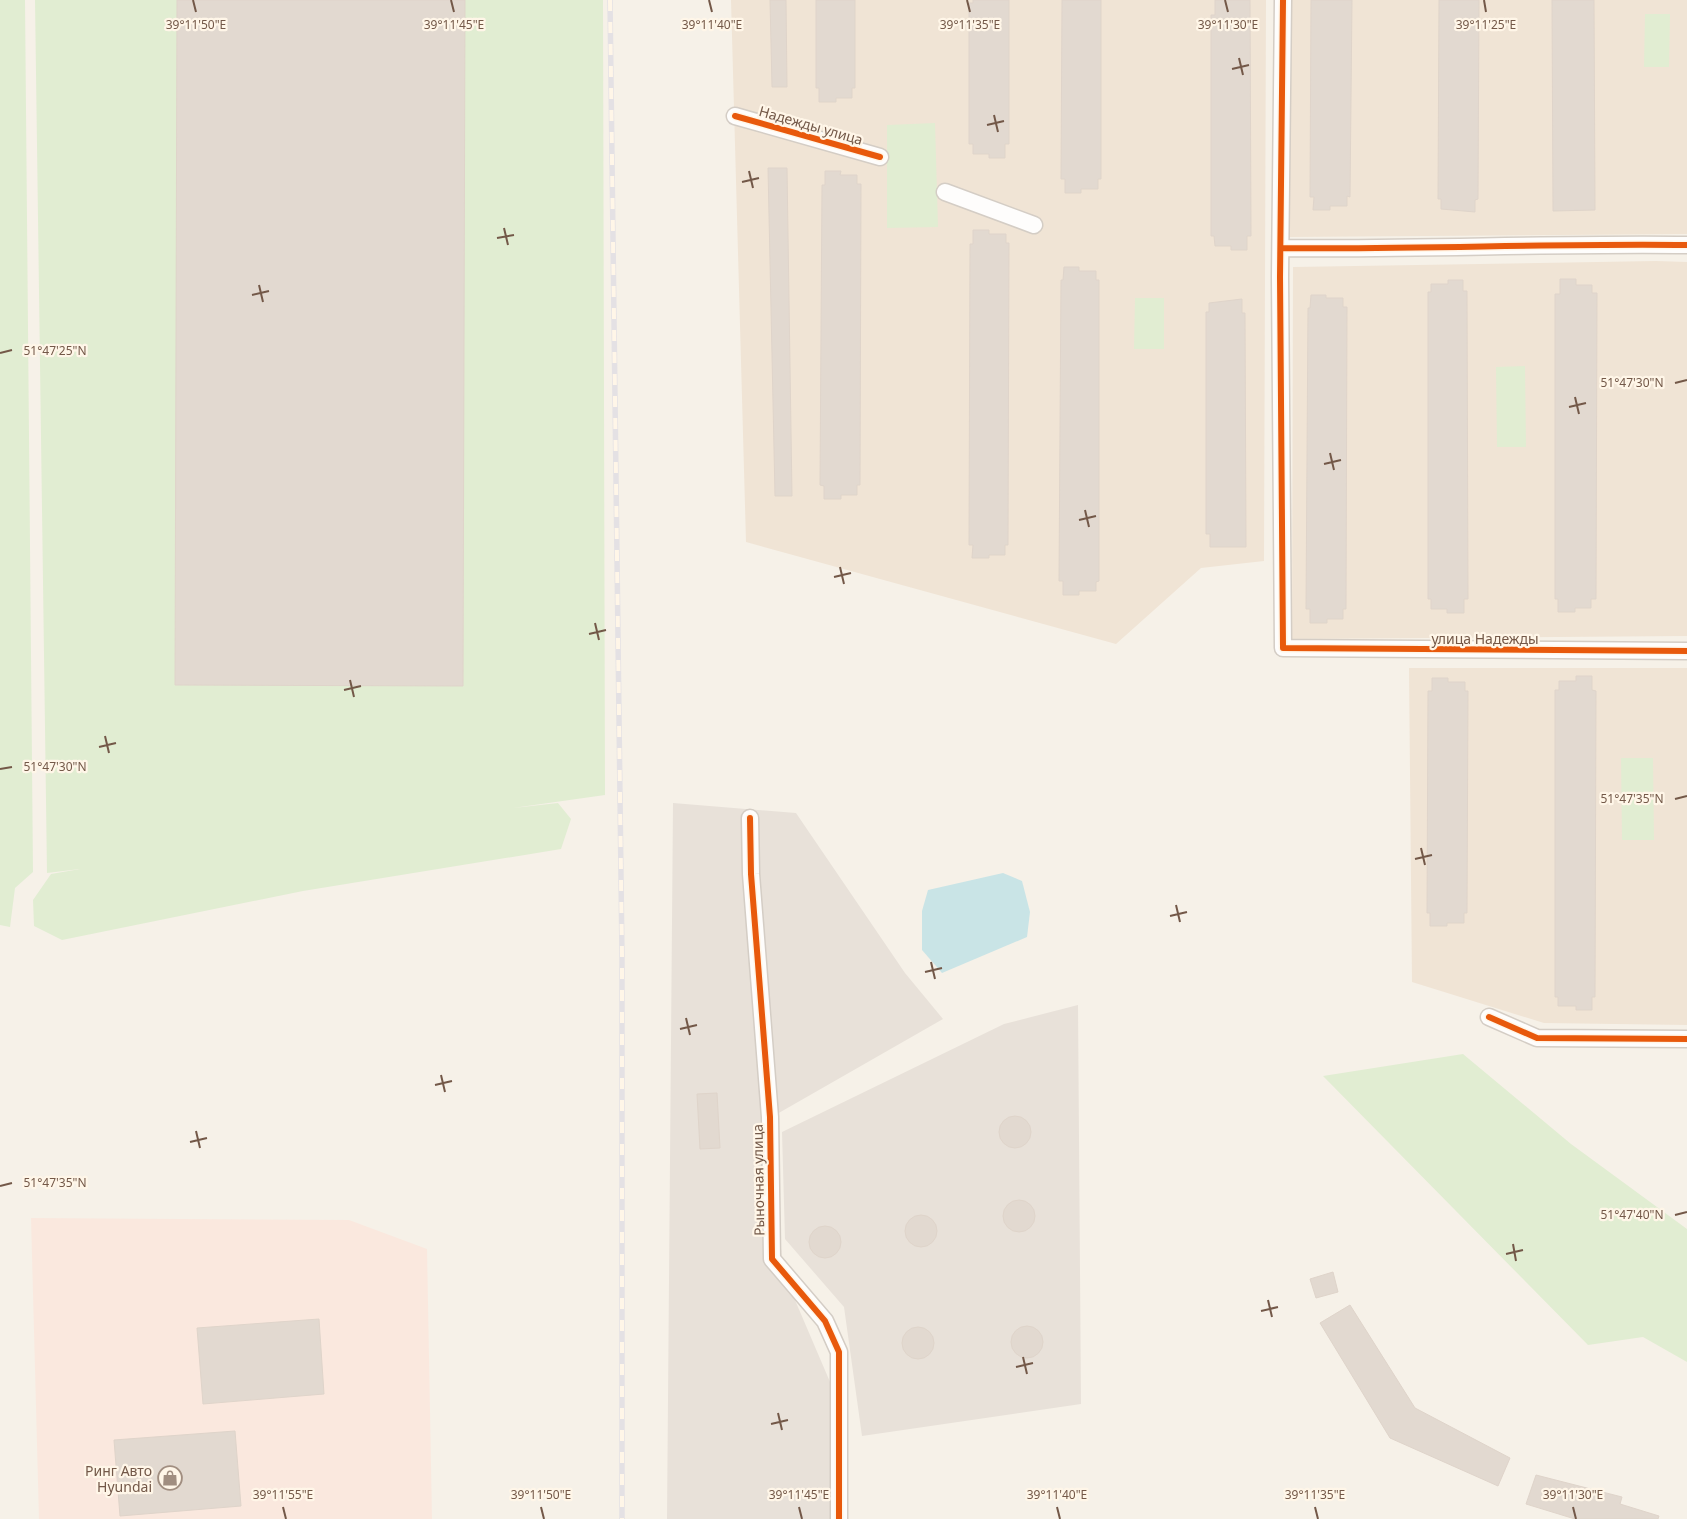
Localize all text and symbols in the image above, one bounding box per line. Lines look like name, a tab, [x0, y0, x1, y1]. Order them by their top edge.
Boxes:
text: 39°11'50"E	[166, 16, 226, 33]
text: 39°11'45"E	[424, 16, 484, 33]
text: 39°11'40"E	[682, 16, 742, 33]
text: 39°11'35"E	[940, 16, 1000, 33]
text: 39°11'30"E	[1198, 16, 1258, 33]
text: 39°11'25"E	[1456, 16, 1516, 33]
street label: Надежды улица	[757, 101, 865, 149]
text: 51°47'25"N	[23, 342, 87, 359]
text: 51°47'30"N	[1600, 374, 1664, 391]
street label: улица Надежды	[1431, 629, 1539, 648]
text: 51°47'30"N	[23, 758, 87, 775]
text: 51°47'35"N	[1600, 790, 1664, 807]
street label: Рыночная улица	[748, 1124, 768, 1236]
text: 51°47'35"N	[23, 1174, 87, 1191]
text: 51°47'40"N	[1600, 1206, 1664, 1223]
place label: Ринг Авто Hyundai	[85, 1461, 152, 1496]
shop icon: Ринг Авто Hyundai	[157, 1465, 183, 1491]
text: 39°11'55"E	[253, 1486, 313, 1503]
text: 39°11'50"E	[511, 1486, 571, 1503]
text: 39°11'45"E	[769, 1486, 829, 1503]
text: 39°11'40"E	[1027, 1486, 1087, 1503]
text: 39°11'35"E	[1285, 1486, 1345, 1503]
text: 39°11'30"E	[1543, 1486, 1603, 1503]

